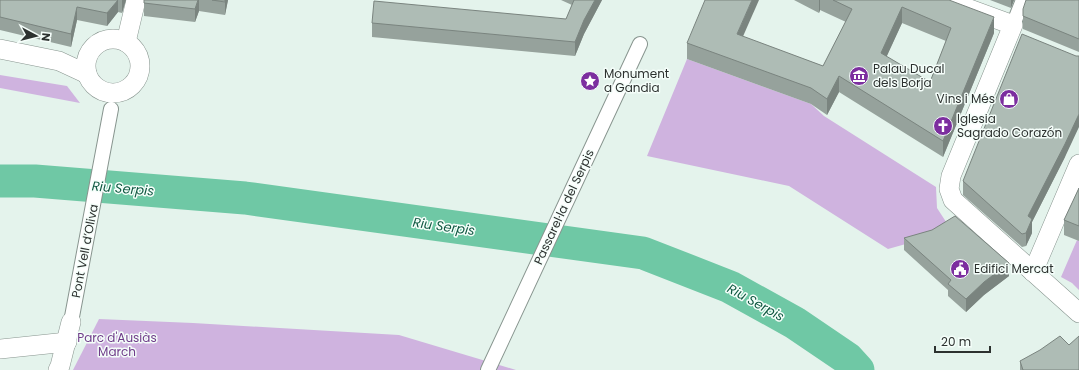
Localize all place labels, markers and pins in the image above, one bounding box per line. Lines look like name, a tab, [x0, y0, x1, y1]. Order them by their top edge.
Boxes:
place label: Palau Ducal dels Borja	[873, 60, 945, 91]
place label: Monument a Gandia	[604, 65, 669, 96]
museum icon: Palau Ducal dels Borja	[848, 65, 870, 87]
place icon: Monument a Gandia	[579, 70, 601, 92]
shop icon: Vins i Més	[998, 88, 1020, 110]
place label: Vins i Més	[937, 90, 995, 107]
place label: Iglesia Sagrado Corazón	[957, 110, 1062, 141]
church icon: Iglesia Sagrado Corazón	[932, 115, 954, 137]
public building icon: Edifici Mercat	[949, 258, 971, 280]
place label: Edifici Mercat	[974, 260, 1054, 277]

